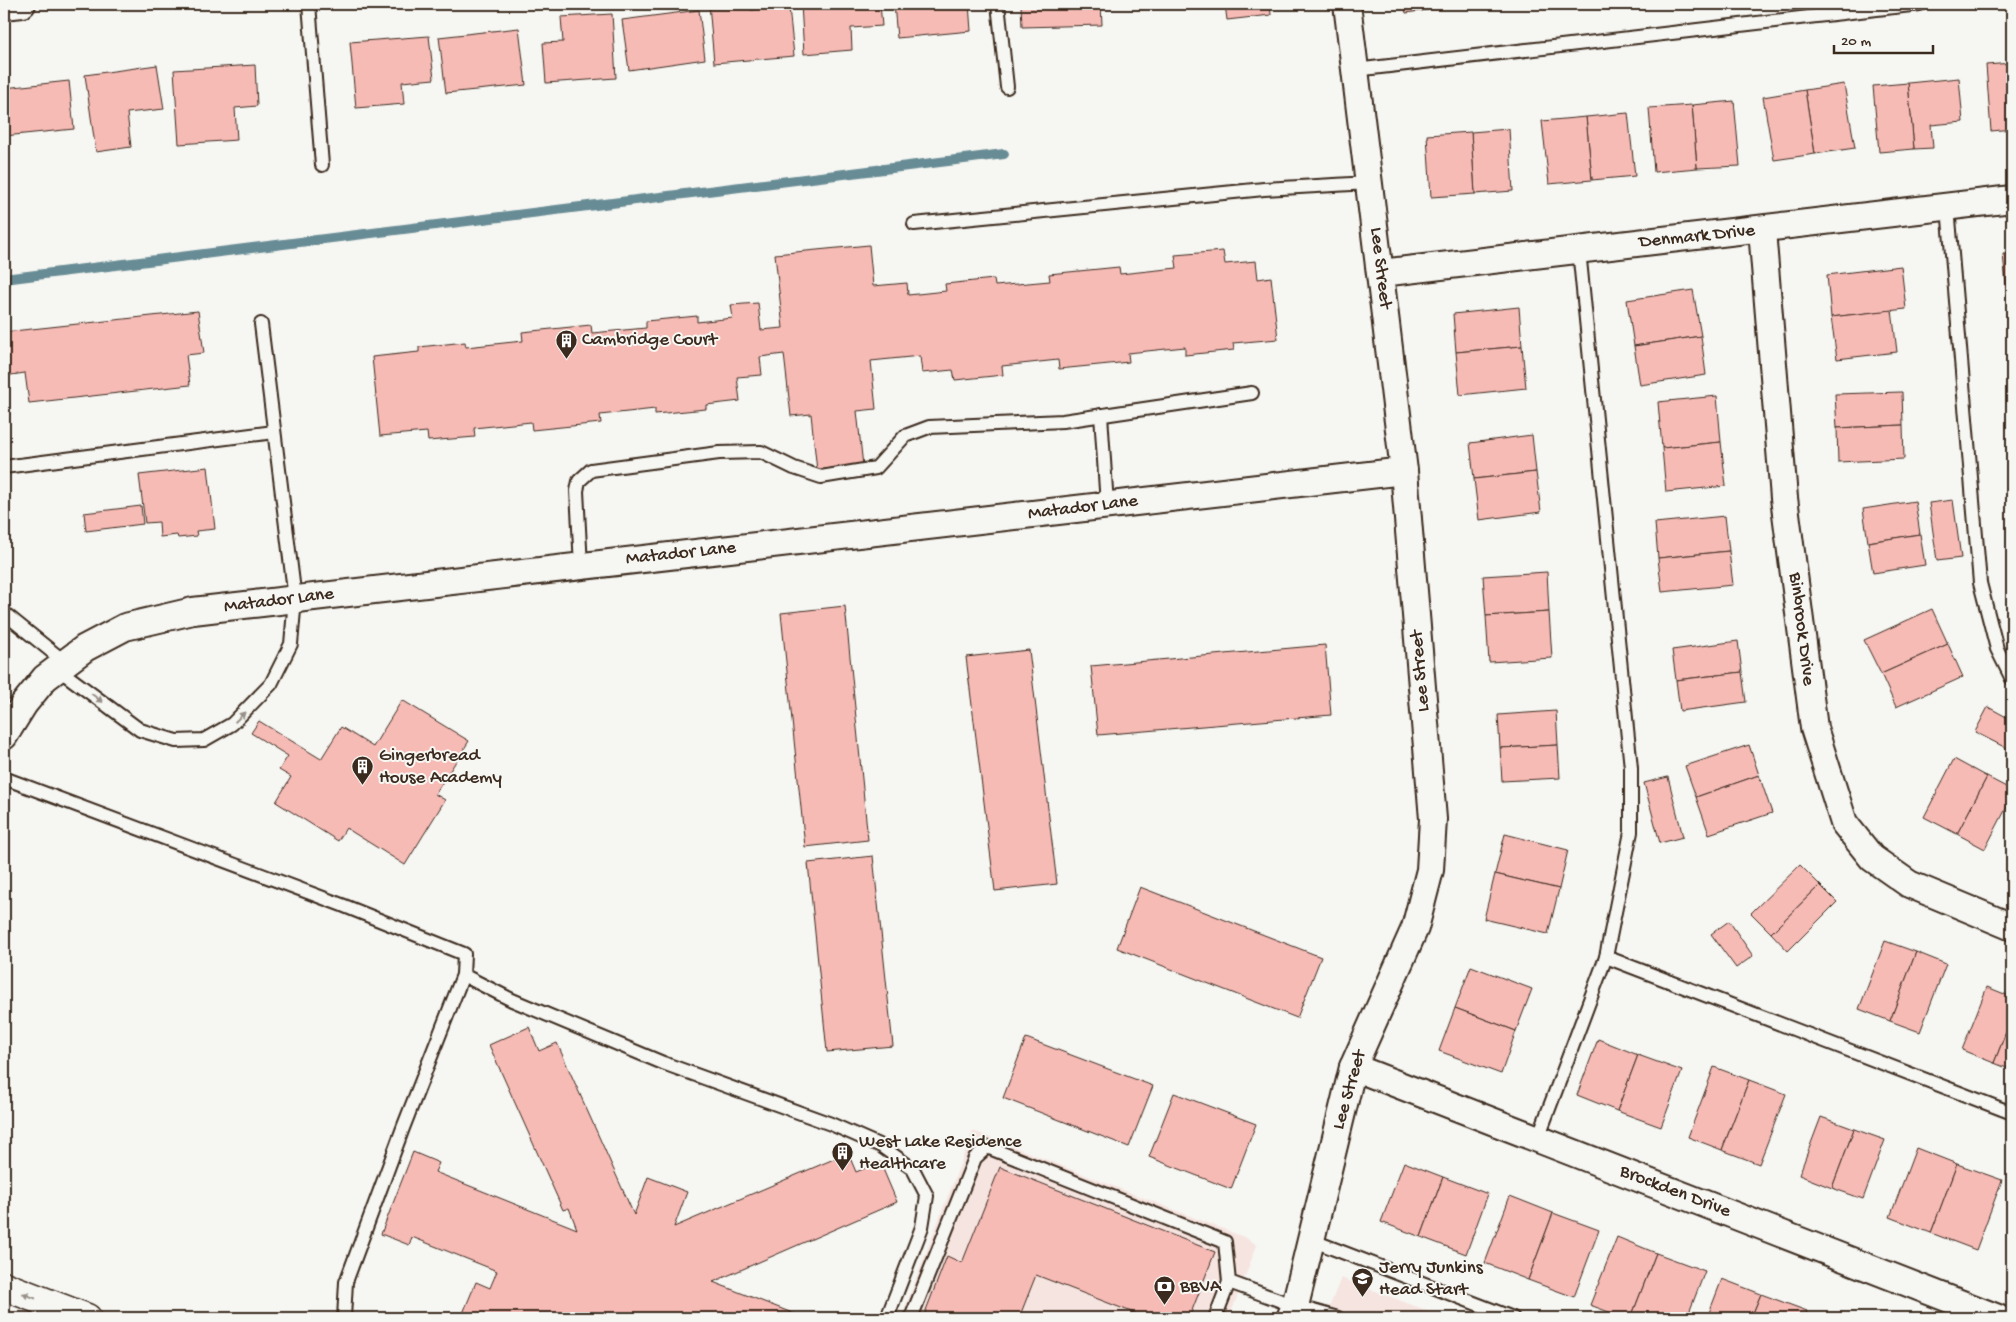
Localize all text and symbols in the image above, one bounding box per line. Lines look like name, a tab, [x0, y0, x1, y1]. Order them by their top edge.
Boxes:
scale bar	[1834, 22, 1932, 54]
text: 20 m	[1841, 33, 1871, 51]
street label: Denmark Drive	[1636, 219, 1756, 255]
street label: Lee Street	[1364, 226, 1397, 312]
building icon: Cambridge Court	[554, 328, 578, 359]
place label: Cambridge Court	[582, 329, 719, 352]
street label: Matador Lane	[1027, 490, 1139, 526]
street label: Matador Lane	[625, 537, 737, 571]
street label: Binbrook Drive	[1783, 570, 1819, 687]
street label: Matador Lane	[223, 583, 335, 619]
street label: Lee Street	[1406, 627, 1436, 713]
one-way arrow	[90, 693, 104, 703]
one-way arrow	[234, 711, 246, 723]
place label: Gingerbread House Academy	[379, 745, 503, 790]
building icon: Gingerbread House Academy	[351, 755, 375, 786]
street label: Lee Street	[1328, 1045, 1373, 1132]
place label: West Lake Residence Healthcare	[859, 1131, 1022, 1176]
building icon: West Lake Residence Healthcare	[831, 1141, 855, 1172]
street label: Brockden Drive	[1615, 1160, 1734, 1224]
place label: Jerry Junkins Head Start	[1379, 1257, 1484, 1302]
school or university icon: Jerry Junkins Head Start	[1351, 1267, 1375, 1298]
bank icon: BBVA	[1152, 1275, 1176, 1306]
place label: BBVA	[1179, 1276, 1223, 1299]
one-way arrow	[21, 1292, 36, 1300]

